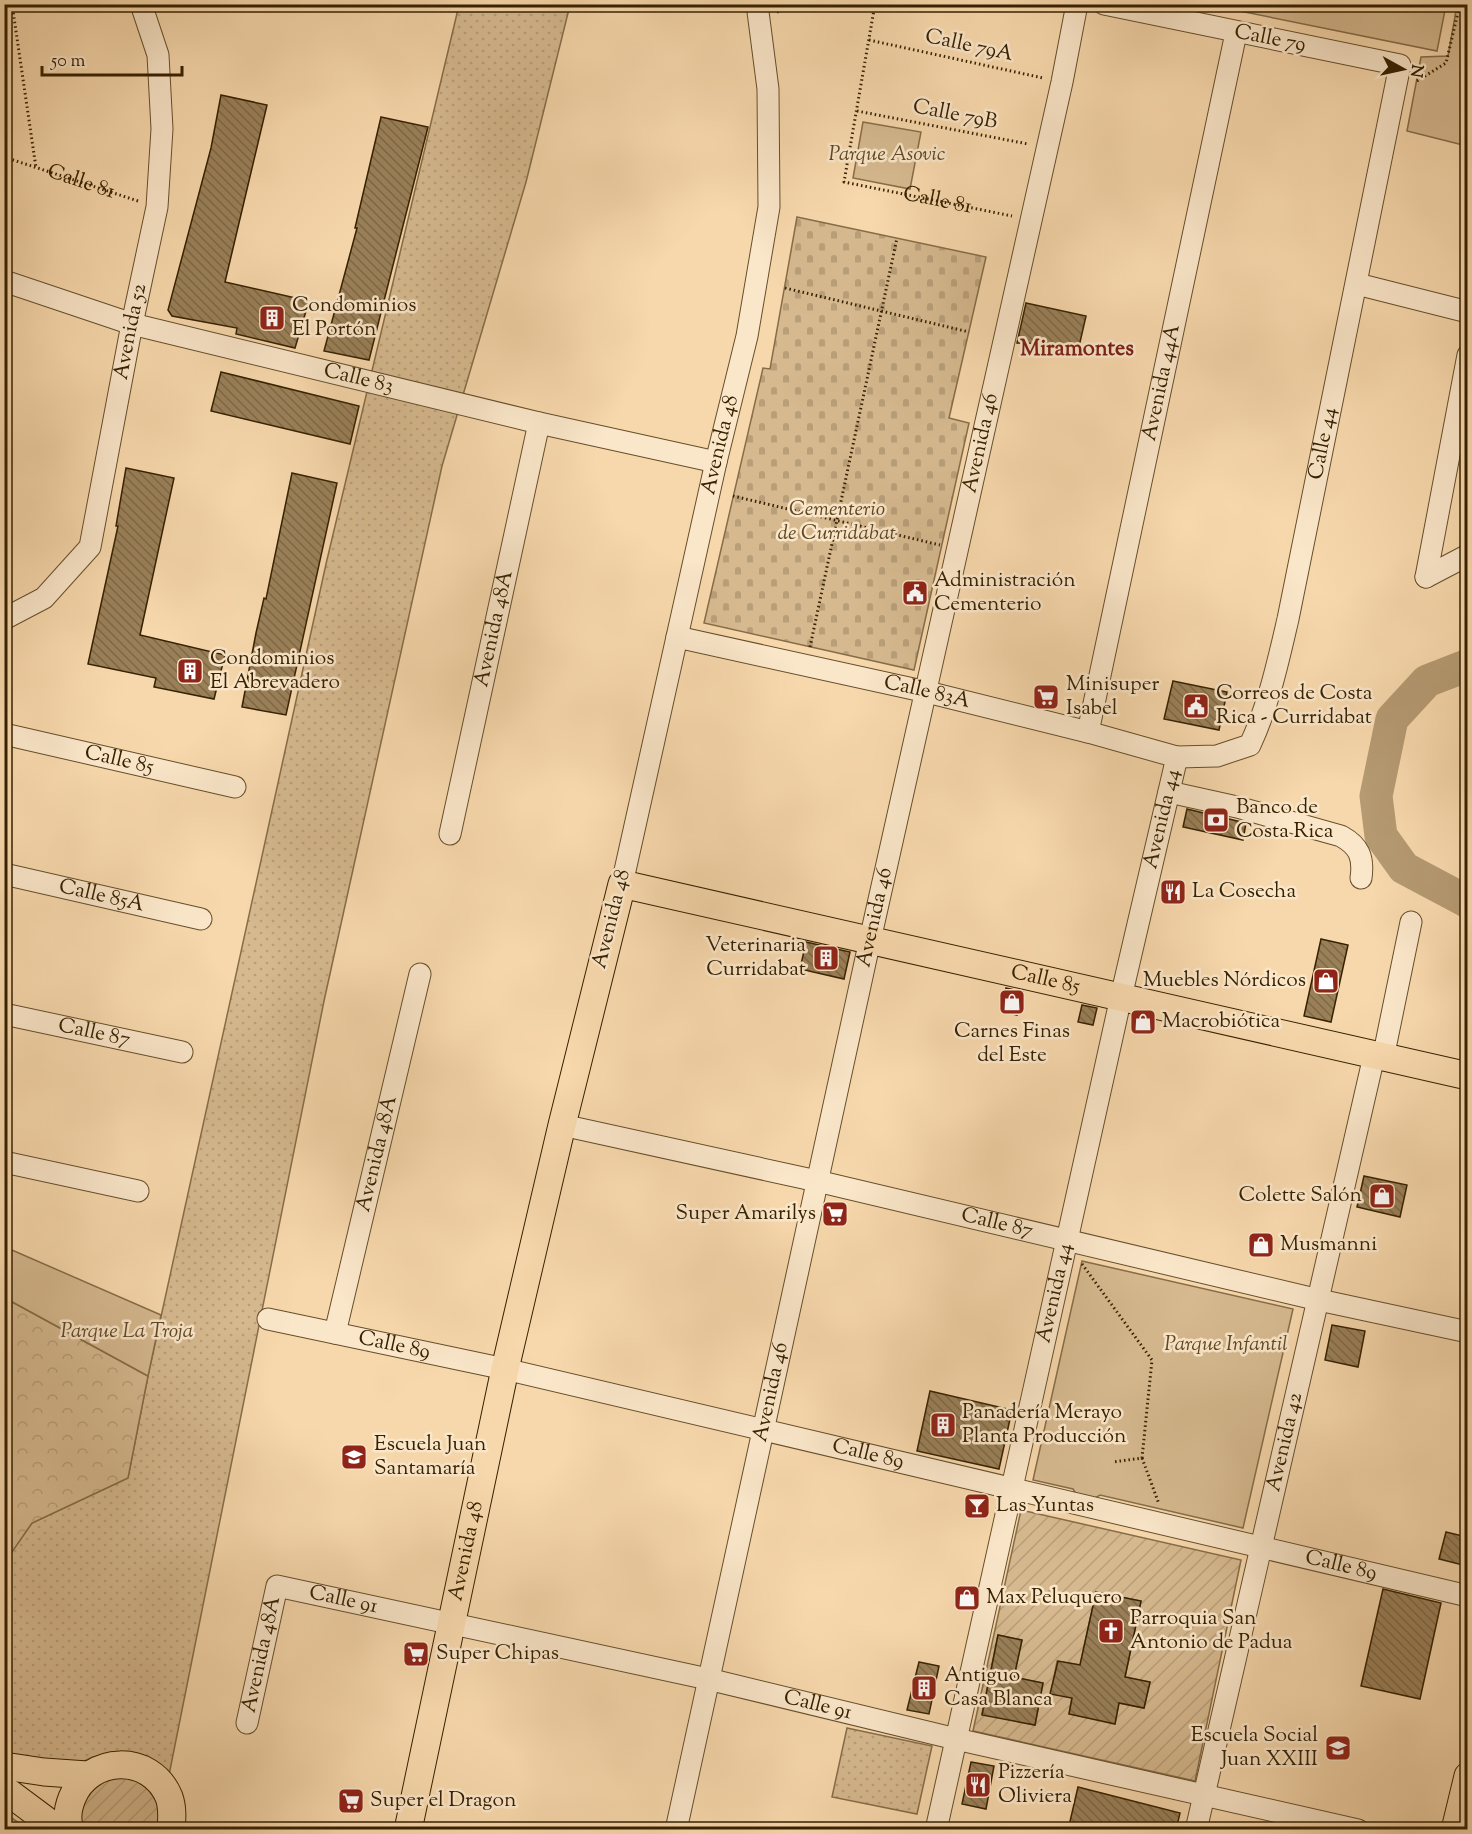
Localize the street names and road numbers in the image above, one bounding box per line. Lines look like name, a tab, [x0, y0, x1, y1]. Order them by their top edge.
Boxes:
street label: Calle 79	[1232, 17, 1308, 61]
street label: Calle 79A	[922, 22, 1016, 70]
street label: Calle 79B	[910, 92, 1000, 138]
street label: Calle 81	[43, 157, 119, 207]
street label: Calle 81	[900, 179, 975, 223]
street label: Avenida 52	[107, 281, 155, 382]
street label: Avenida 44A	[1135, 322, 1189, 444]
street label: Calle 83	[320, 356, 396, 402]
street label: Avenida 46	[955, 390, 1007, 496]
street label: Avenida 48	[694, 392, 747, 498]
street label: Calle 44	[1302, 405, 1345, 482]
street label: Avenida 48A	[467, 568, 522, 690]
street label: Calle 83A	[881, 668, 973, 717]
street label: Calle 85	[82, 738, 156, 783]
street label: Avenida 44	[1136, 766, 1189, 872]
street label: Avenida 46	[849, 865, 901, 970]
street label: Avenida 48	[585, 866, 639, 972]
street label: Calle 85A	[56, 872, 147, 921]
street label: Calle 85	[1008, 958, 1083, 1002]
street label: Calle 87	[55, 1011, 133, 1056]
street label: Avenida 48A	[349, 1093, 406, 1215]
street label: Calle 87	[958, 1201, 1036, 1247]
street label: Avenida 44	[1030, 1240, 1081, 1346]
street label: Calle 89	[355, 1323, 433, 1368]
street label: Avenida 46	[746, 1340, 797, 1445]
street label: Avenida 42	[1259, 1389, 1311, 1495]
street label: Calle 89	[829, 1432, 907, 1477]
street label: Avenida 48	[442, 1498, 492, 1604]
street label: Calle 89	[1302, 1543, 1380, 1589]
street label: Calle 91	[306, 1578, 380, 1622]
street label: Avenida 48A	[235, 1594, 289, 1716]
street label: Calle 91	[780, 1683, 855, 1728]

